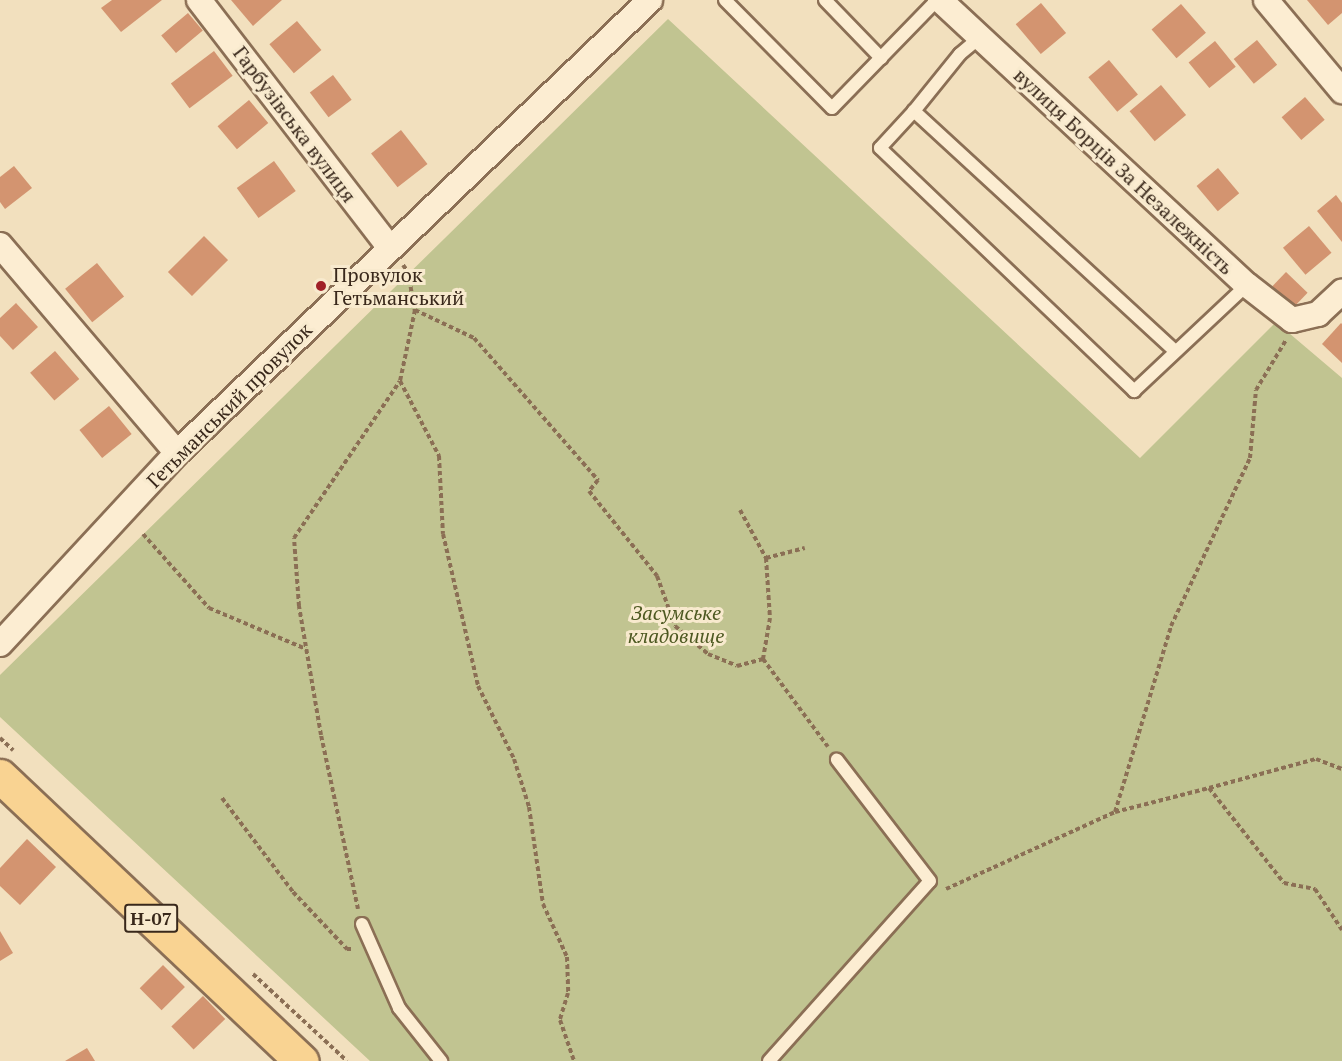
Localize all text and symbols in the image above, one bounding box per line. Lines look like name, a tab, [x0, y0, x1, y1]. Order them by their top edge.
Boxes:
street label: Гарбузівська вулиця	[228, 41, 362, 207]
street label: вулиця Борців За Незалежність	[1009, 63, 1239, 279]
place label: Провулок Гетьманський	[333, 262, 464, 309]
marker: Провулок Гетьманський	[314, 279, 328, 293]
street label: Гетьманський провулок	[141, 317, 317, 493]
park label: Засумське кладовище	[628, 600, 724, 647]
road number: Н-07	[124, 903, 178, 933]

